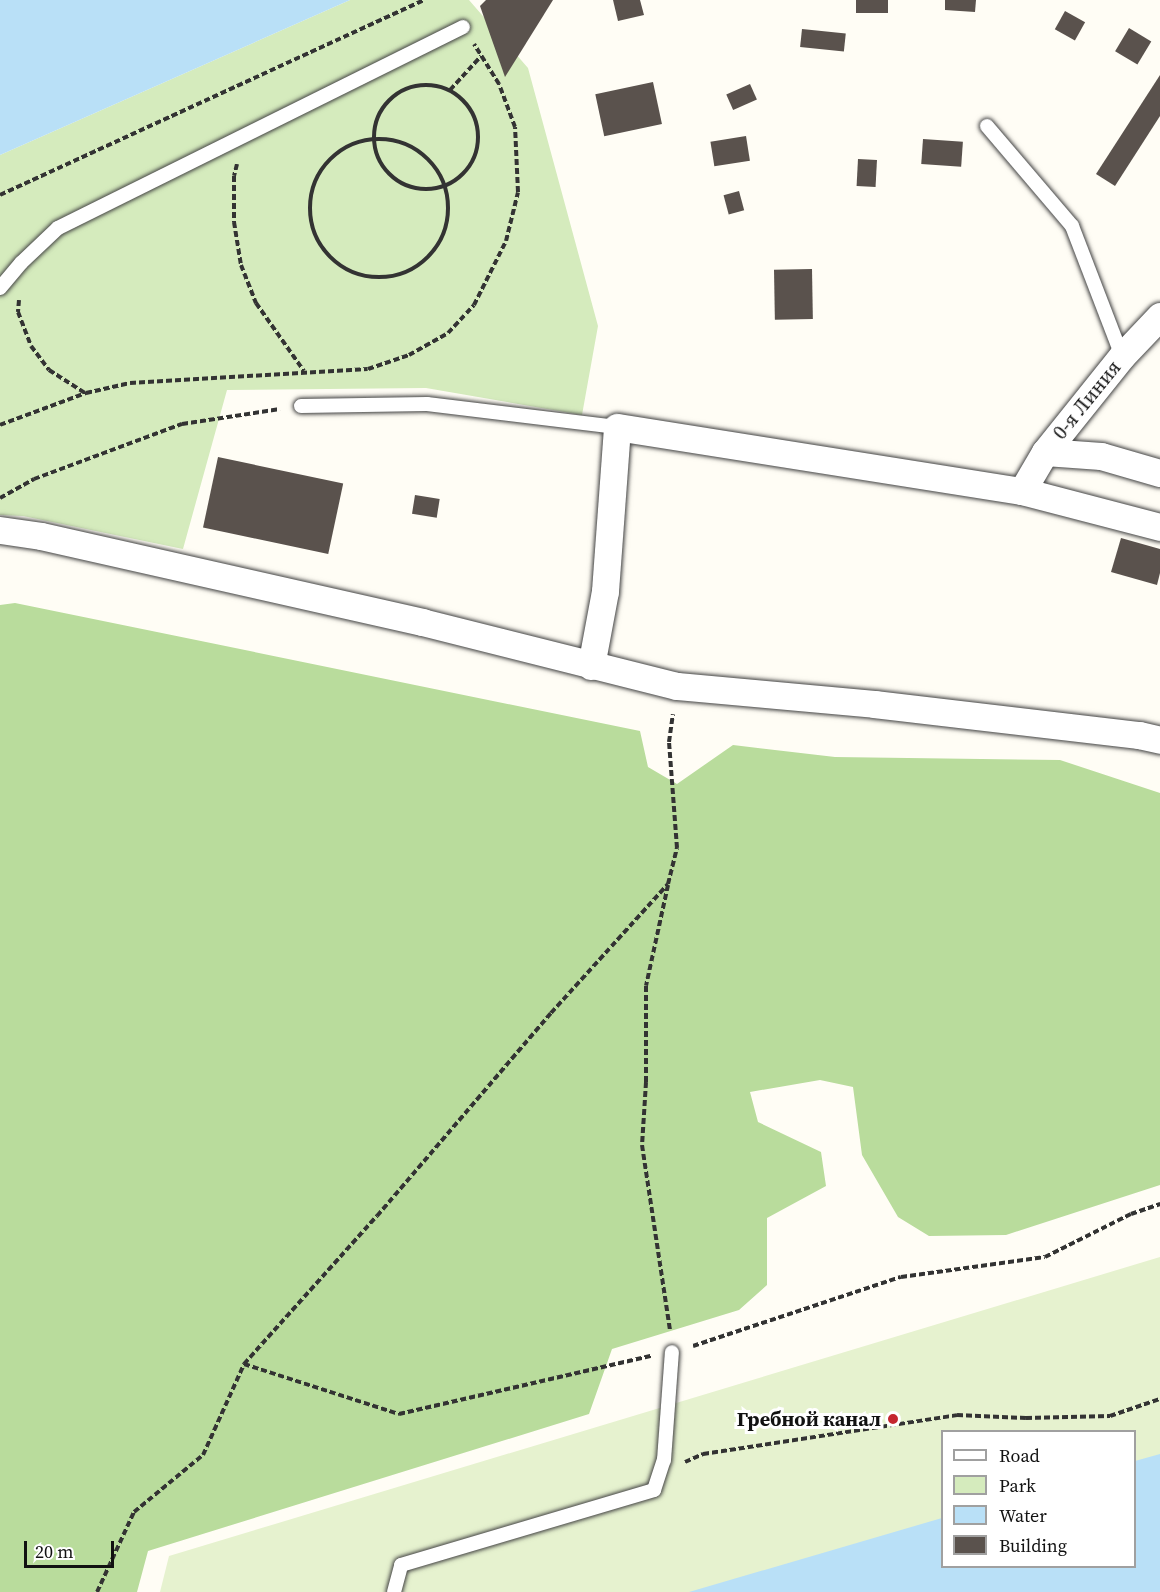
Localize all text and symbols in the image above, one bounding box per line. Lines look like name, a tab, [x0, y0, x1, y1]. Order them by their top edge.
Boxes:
street label: 0-я Линия	[1048, 356, 1126, 444]
place label: Гребной канал	[737, 1407, 881, 1431]
marker: Гребной канал	[886, 1412, 900, 1426]
legend	[941, 1430, 1136, 1568]
text: Road	[999, 1443, 1040, 1468]
text: Park	[999, 1473, 1036, 1498]
text: Water	[999, 1503, 1047, 1528]
scale bar	[27, 1529, 117, 1567]
text: Building	[999, 1533, 1067, 1558]
text: 20 m	[35, 1539, 73, 1564]

